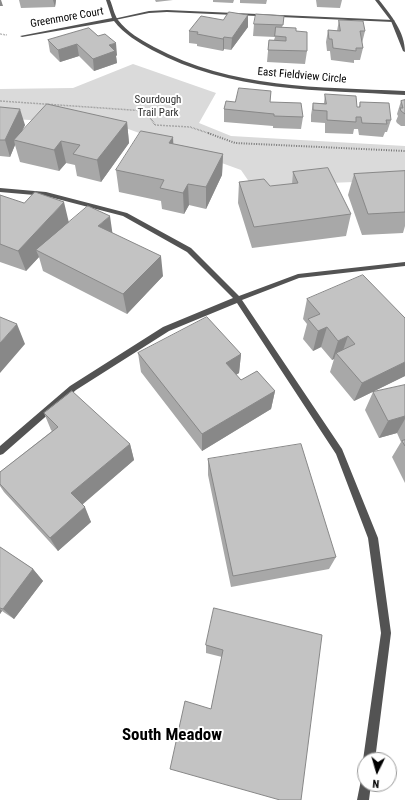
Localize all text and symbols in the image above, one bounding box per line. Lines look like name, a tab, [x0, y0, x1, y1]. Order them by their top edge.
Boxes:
street label: Greenmore Court	[29, 5, 105, 31]
street label: East Fieldview Circle	[257, 66, 347, 86]
park label: Sourdough Trail Park	[135, 93, 181, 119]
district label: South Meadow	[122, 726, 222, 746]
north arrow	[357, 752, 397, 792]
text: N	[372, 777, 380, 790]

